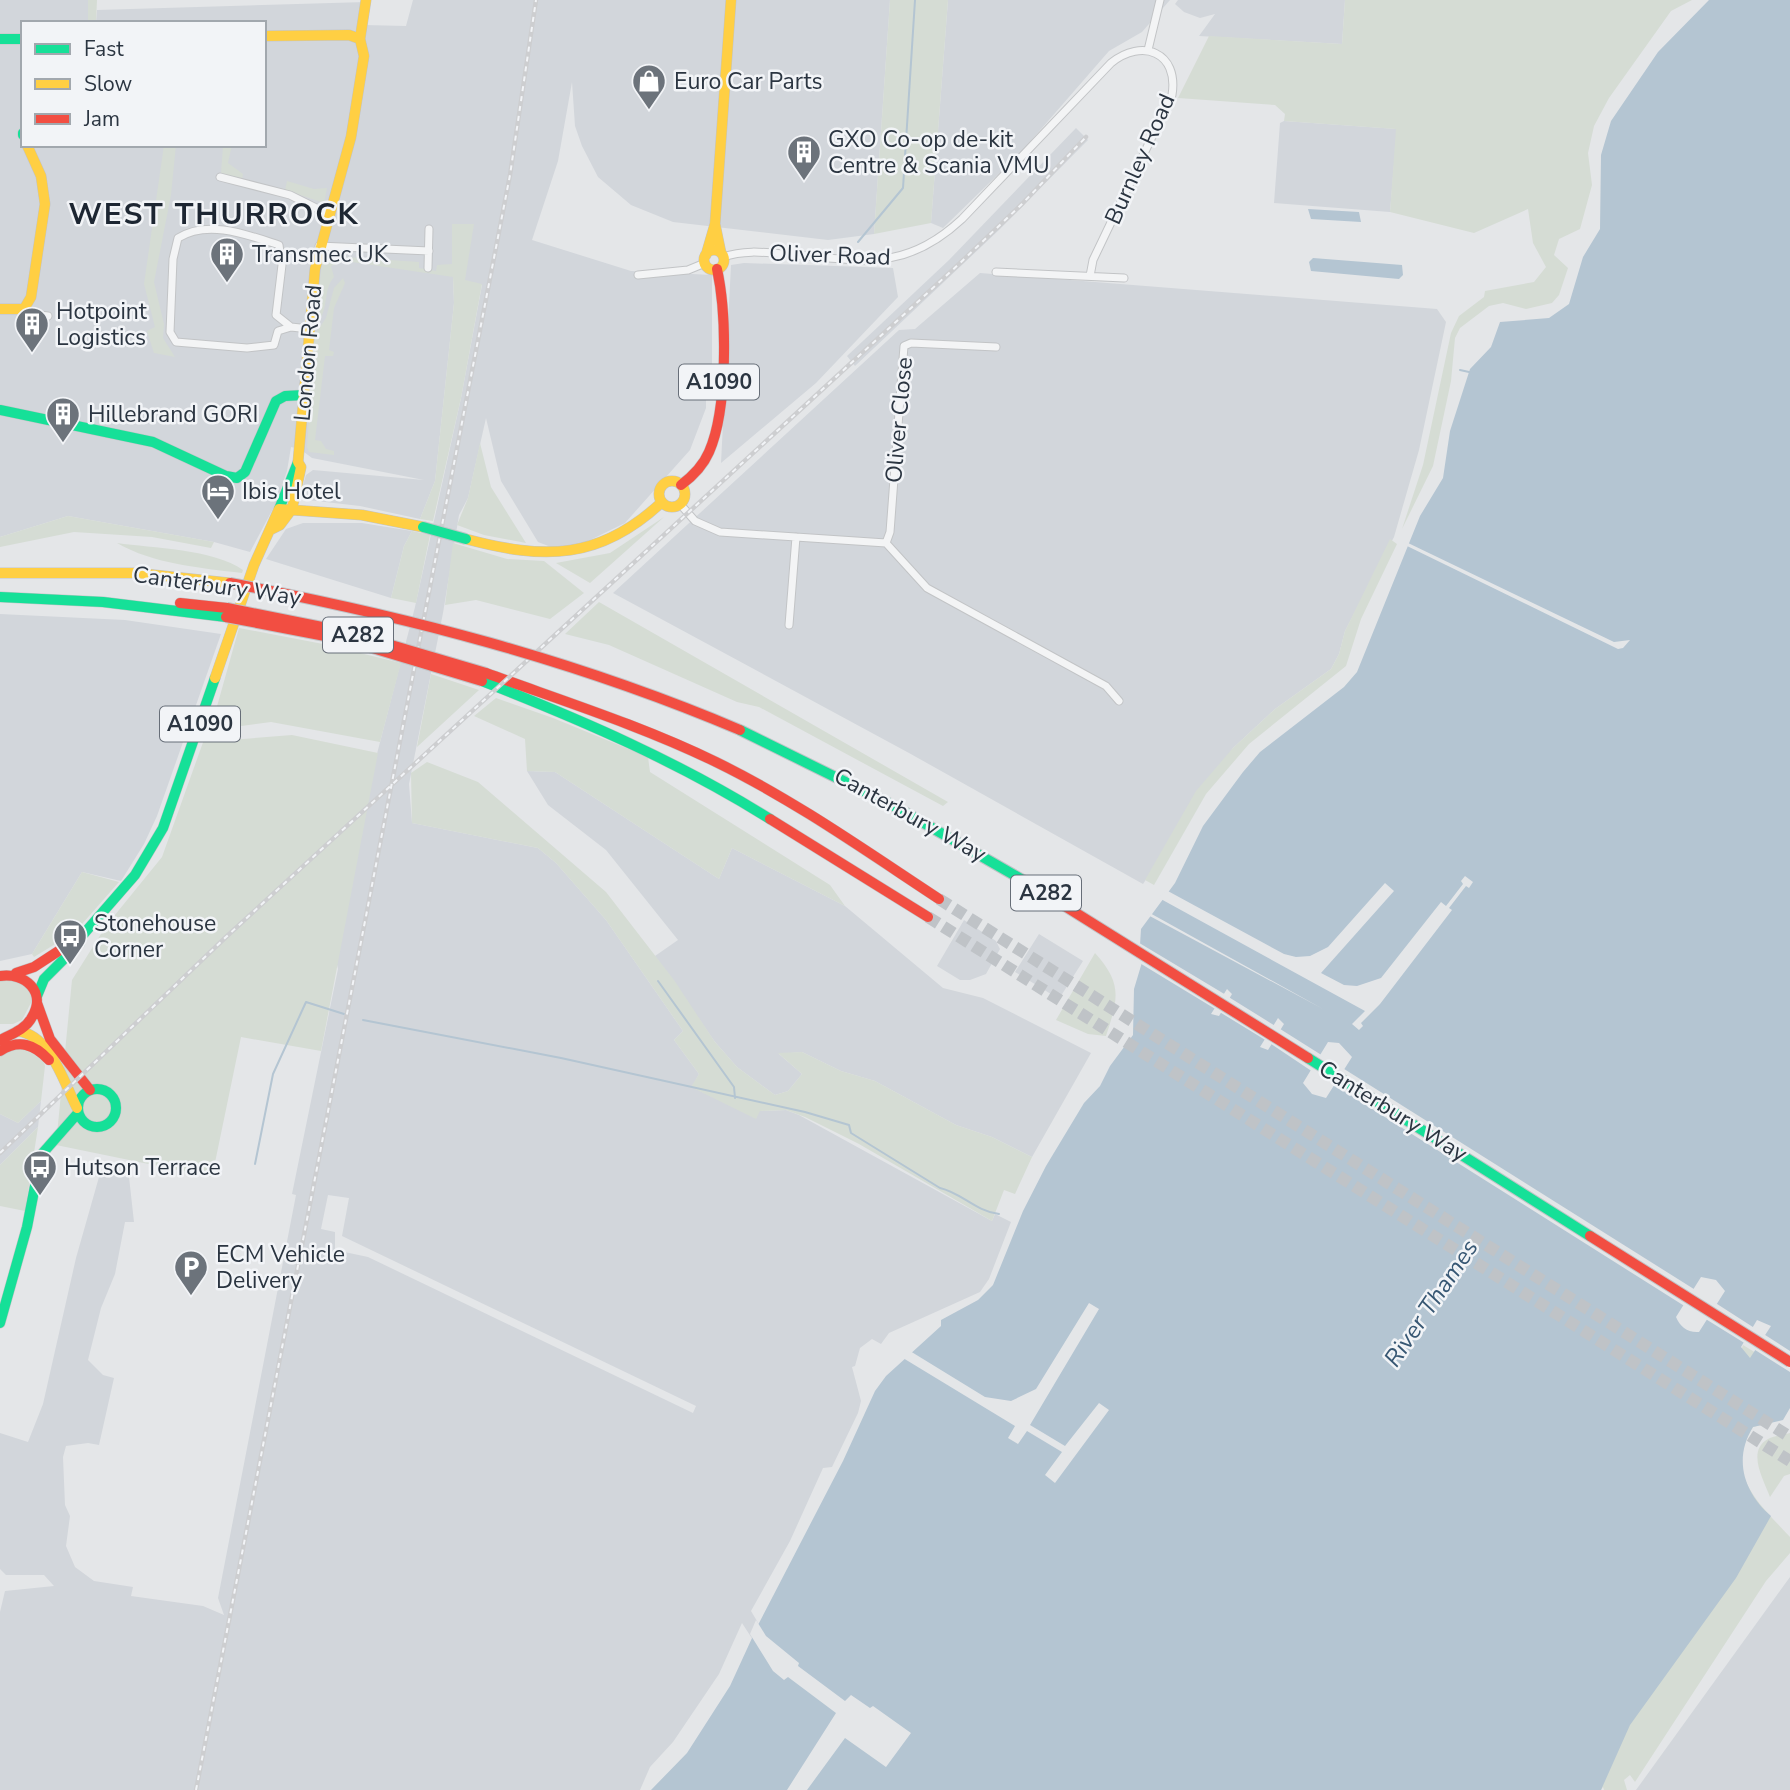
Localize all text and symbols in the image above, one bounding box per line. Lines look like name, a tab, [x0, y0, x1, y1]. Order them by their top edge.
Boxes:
legend	[21, 21, 266, 147]
text: Fast	[84, 35, 124, 63]
shop icon: Euro Car Parts	[630, 62, 668, 111]
place label: Euro Car Parts	[674, 66, 823, 97]
text: Slow	[84, 70, 133, 98]
street label: Burnley Road	[1097, 89, 1183, 229]
text: Jam	[83, 105, 120, 133]
place label: GXO Co-op de-kit Centre & Scania VMU	[828, 124, 1050, 181]
building icon: GXO Co-op de-kit Centre & Scania VMU	[785, 133, 823, 182]
district label: WEST THURROCK	[68, 194, 360, 235]
building icon: Transmec UK	[208, 235, 246, 284]
street label: Oliver Road	[769, 237, 891, 273]
place label: Transmec UK	[252, 239, 389, 270]
street label: London Road	[287, 283, 329, 423]
place label: Hotpoint Logistics	[56, 296, 148, 353]
building icon: Hotpoint Logistics	[13, 305, 51, 354]
street label: Oliver Close	[878, 356, 920, 484]
road number: A1090	[679, 364, 759, 400]
building icon: Hillebrand GORI	[44, 395, 82, 444]
place label: Hillebrand GORI	[88, 399, 258, 430]
hotel icon: Ibis Hotel	[199, 472, 237, 521]
place label: Ibis Hotel	[242, 476, 341, 507]
street label: Canterbury Way	[131, 559, 303, 613]
road number: A282	[323, 618, 393, 652]
road number: A1090	[160, 706, 240, 742]
street label: Canterbury Way	[828, 760, 992, 870]
road number: A282	[1011, 876, 1081, 910]
place label: Stonehouse Corner	[94, 908, 216, 965]
bus stop icon: Stonehouse Corner	[51, 917, 89, 966]
street label: Canterbury Way	[1313, 1053, 1473, 1169]
bus stop icon: Hutson Terrace	[21, 1148, 59, 1197]
place label: Hutson Terrace	[64, 1152, 221, 1183]
water label: River Thames	[1377, 1233, 1485, 1373]
place label: ECM Vehicle Delivery	[216, 1239, 345, 1296]
parking icon: ECM Vehicle Delivery	[172, 1248, 210, 1297]

